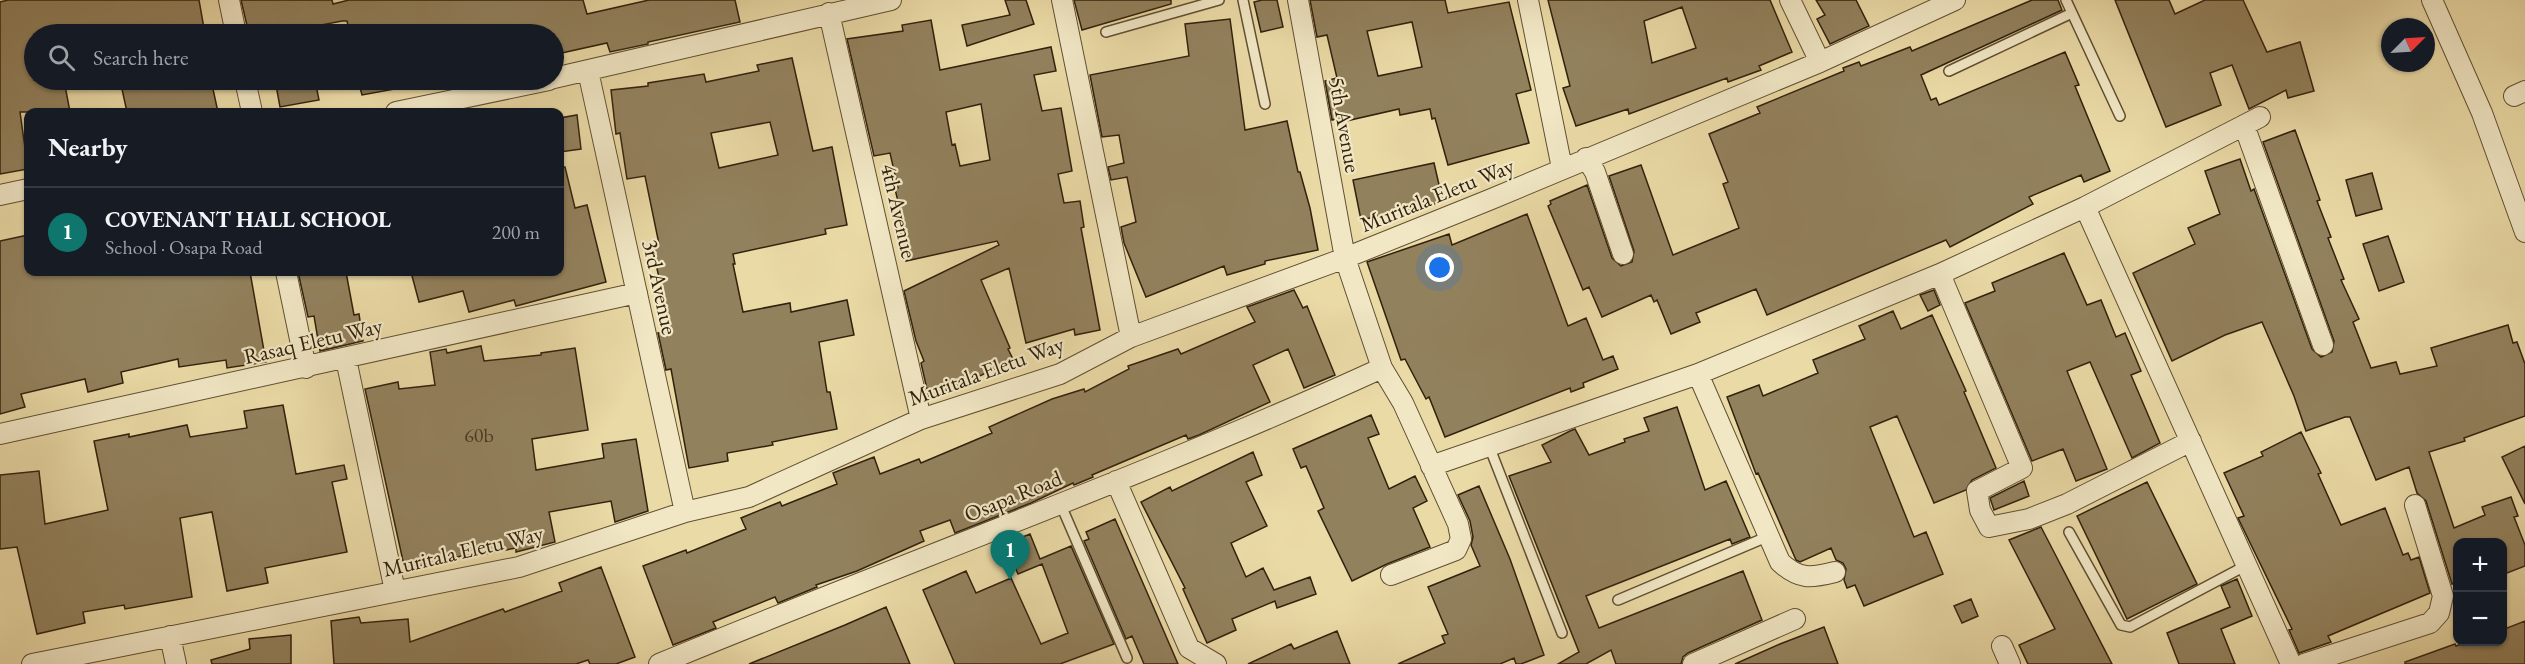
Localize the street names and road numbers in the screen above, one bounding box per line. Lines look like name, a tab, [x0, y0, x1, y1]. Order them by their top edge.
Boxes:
street label: 5th Avenue	[1322, 75, 1368, 175]
street label: Muritala Eletu Way	[1356, 151, 1519, 239]
street label: 4th Avenue	[874, 161, 924, 262]
street label: 3rd Avenue	[636, 237, 684, 338]
street label: Rasaq Eletu Way	[241, 311, 386, 371]
street label: Muritala Eletu Way	[904, 329, 1068, 413]
street label: Osapa Road	[960, 463, 1067, 529]
street label: Muritala Eletu Way	[380, 518, 546, 584]

